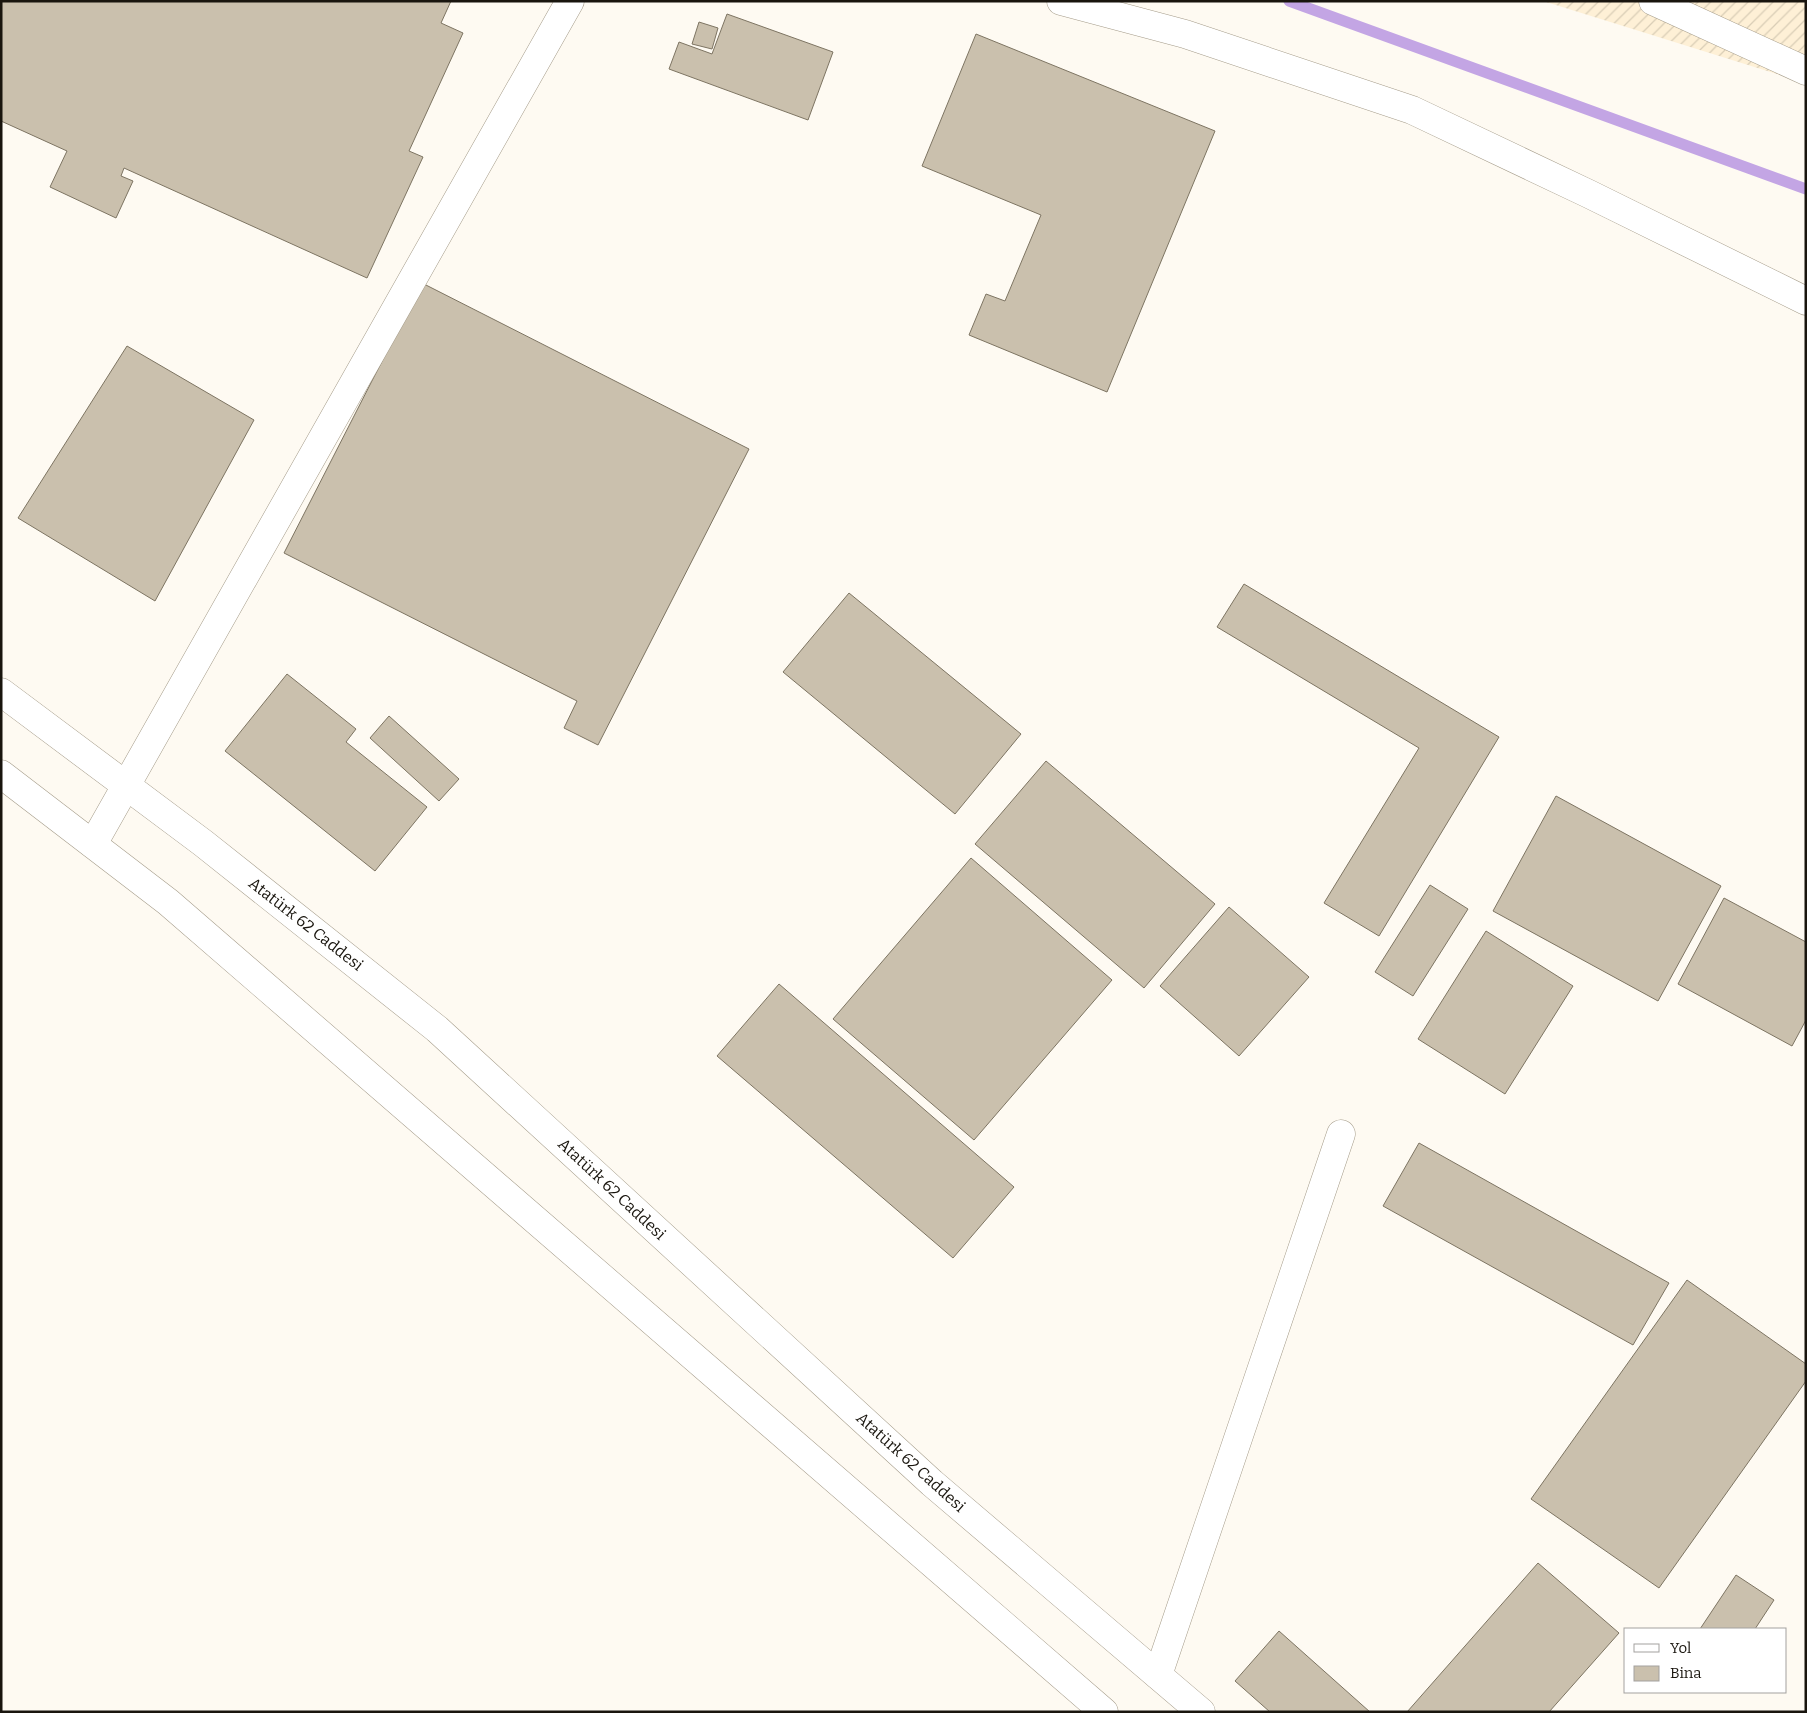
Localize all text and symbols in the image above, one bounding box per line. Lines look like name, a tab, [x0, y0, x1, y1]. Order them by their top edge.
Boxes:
street label: Atatürk 62 Caddesi	[245, 873, 367, 975]
street label: Atatürk 62 Caddesi	[554, 1134, 670, 1244]
street label: Atatürk 62 Caddesi	[853, 1408, 970, 1516]
legend	[1624, 1628, 1787, 1693]
text: Yol	[1670, 1639, 1691, 1657]
text: Bina	[1670, 1664, 1702, 1682]

